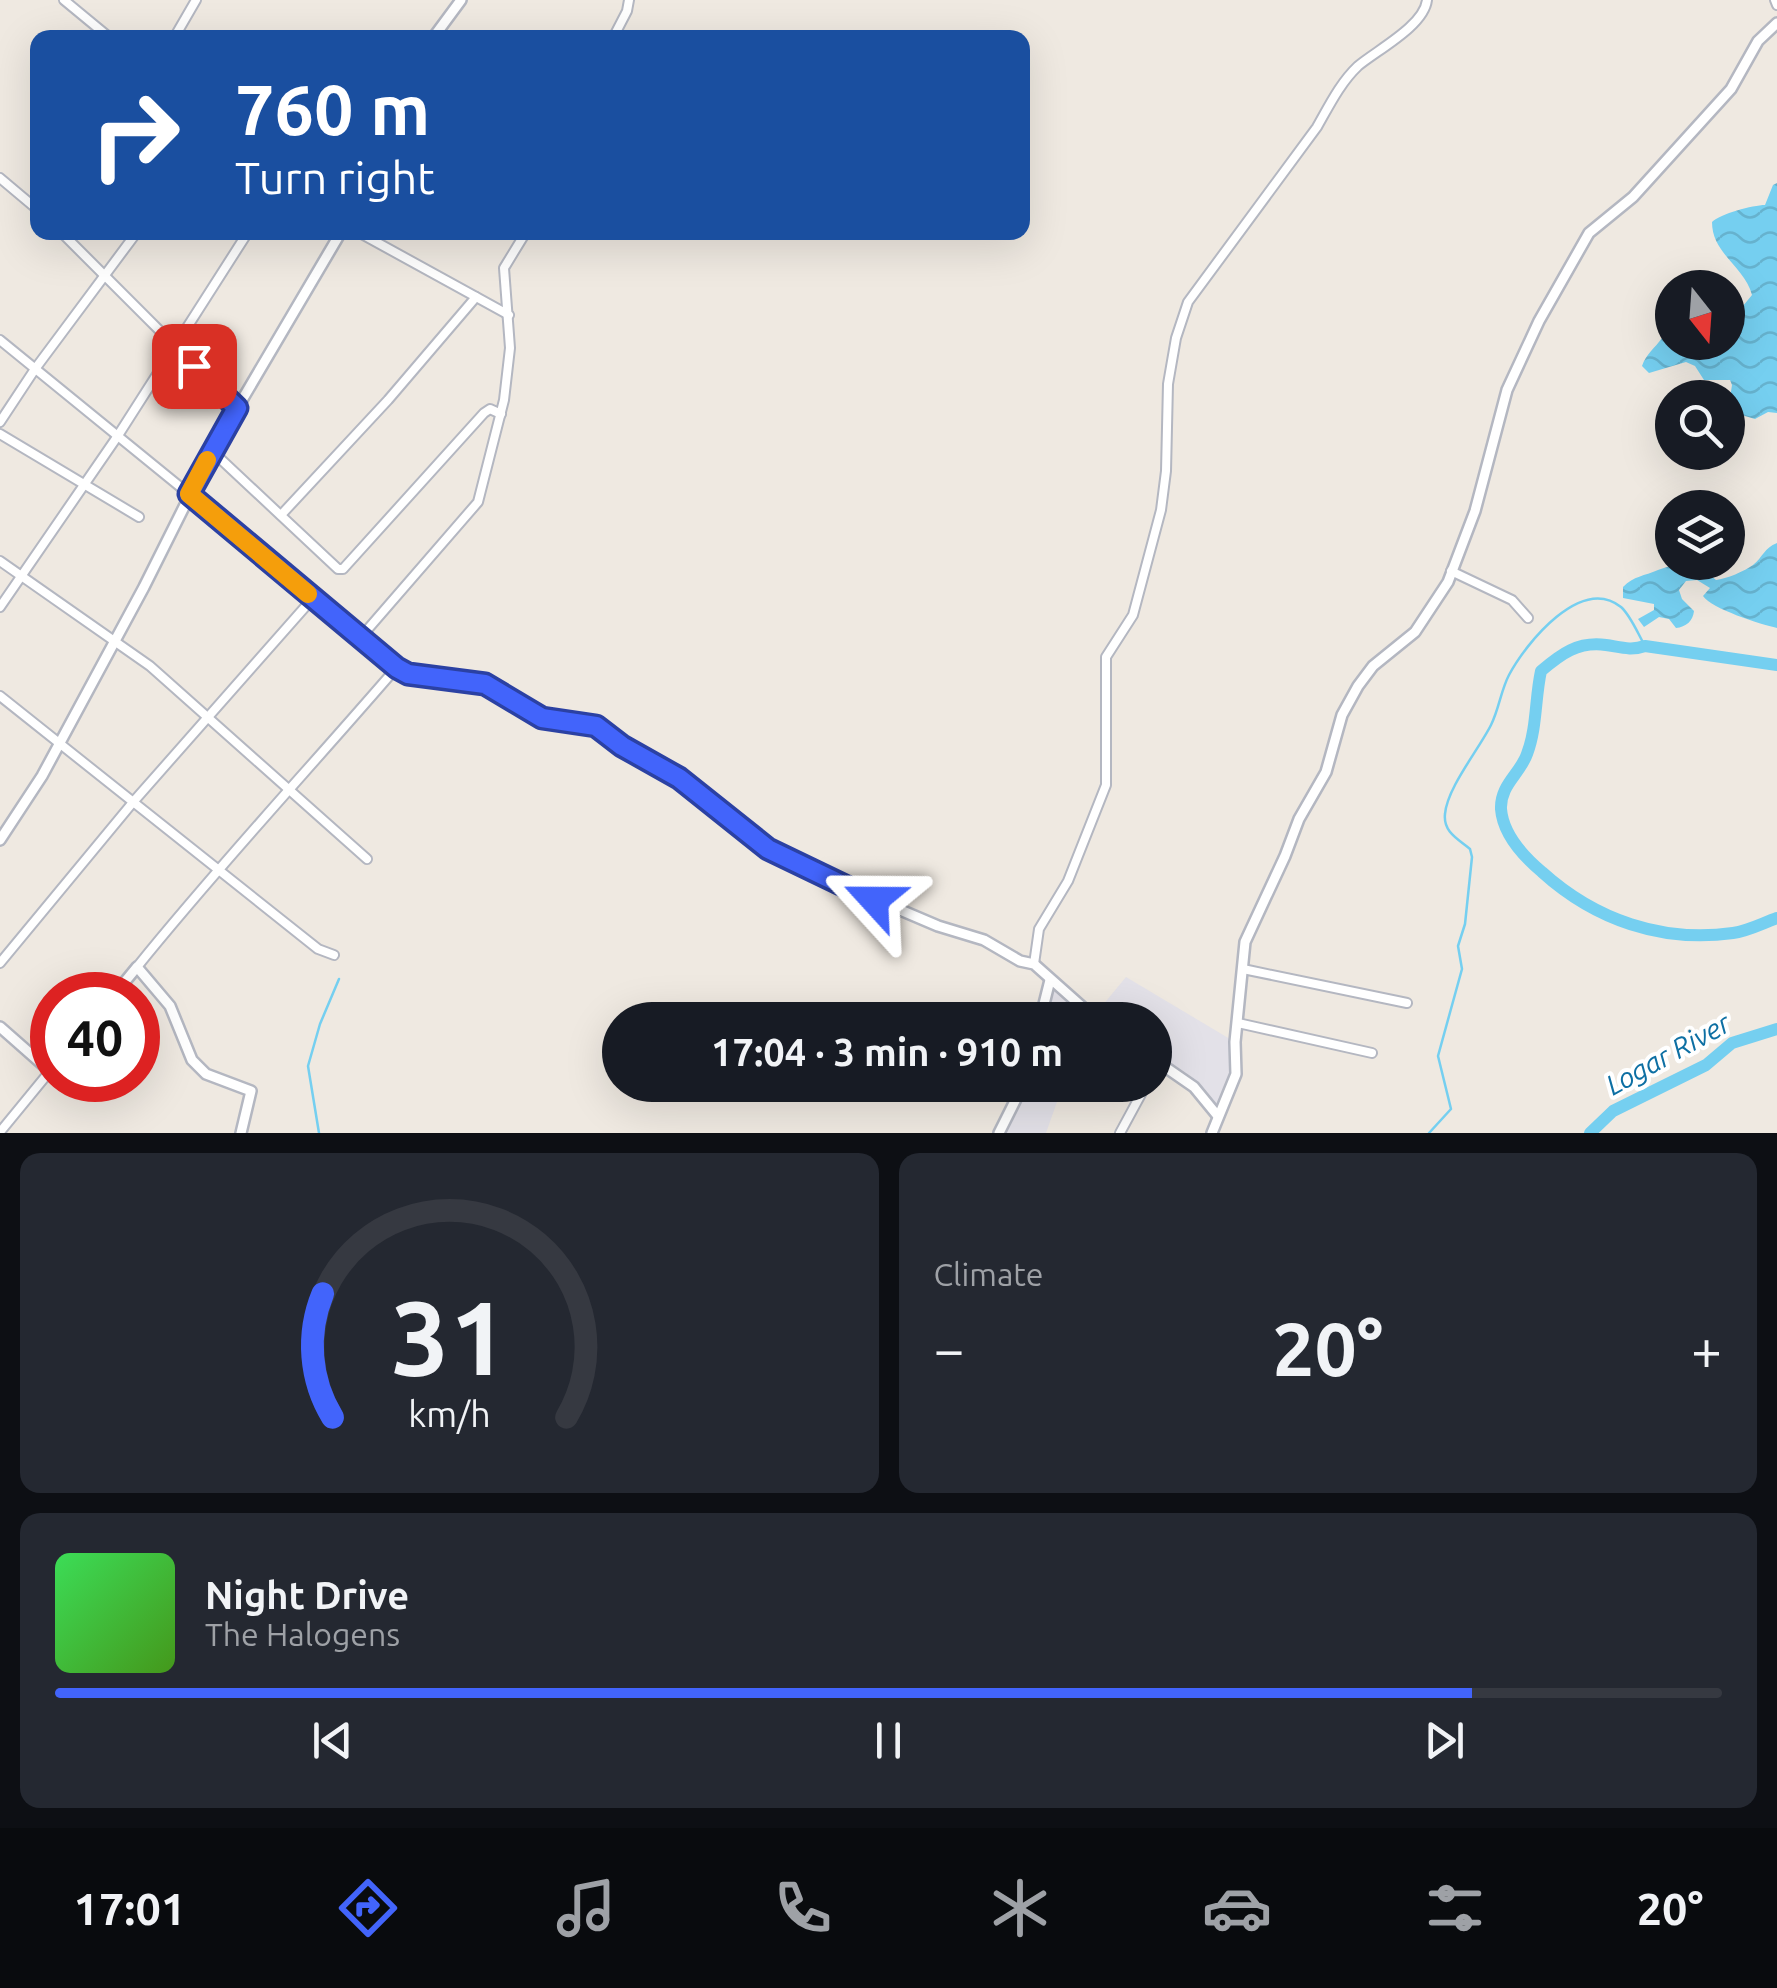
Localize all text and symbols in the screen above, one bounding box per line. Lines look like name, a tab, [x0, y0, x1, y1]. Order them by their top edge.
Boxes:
icon: right	[70, 70, 200, 200]
text: 760 m	[235, 70, 430, 148]
text: Turn right	[235, 152, 435, 203]
north arrow	[1655, 270, 1745, 360]
map controls	[1655, 270, 1745, 580]
pin	[152, 324, 237, 409]
icon: arrive	[167, 339, 222, 394]
button: search	[1655, 380, 1745, 470]
button: layers	[1655, 490, 1745, 580]
position arrow	[822, 848, 926, 952]
speed limit sign: 40	[30, 972, 160, 1102]
water label: Logar River	[1600, 1006, 1737, 1100]
text: 17:04 · 3 min · 910 m	[711, 1031, 1063, 1073]
text: Climate	[934, 1256, 1044, 1292]
text: 31	[391, 1278, 508, 1395]
text: 20°	[1272, 1306, 1383, 1390]
text: −	[934, 1318, 965, 1379]
text: +	[1691, 1318, 1722, 1379]
text: km/h	[408, 1394, 491, 1434]
text: Night Drive	[205, 1574, 409, 1616]
text: The Halogens	[205, 1616, 400, 1652]
icon: previous	[305, 1713, 360, 1768]
icon: pause	[861, 1713, 916, 1768]
icon: next	[1417, 1713, 1472, 1768]
icon: directions	[333, 1873, 403, 1943]
icon: music	[551, 1873, 621, 1943]
icon: phone	[768, 1873, 838, 1943]
icon: climate	[985, 1873, 1055, 1943]
icon: car	[1202, 1873, 1272, 1943]
icon: filters	[1420, 1873, 1490, 1943]
text: 17:01	[74, 1883, 186, 1934]
text: 20°	[1637, 1883, 1703, 1934]

